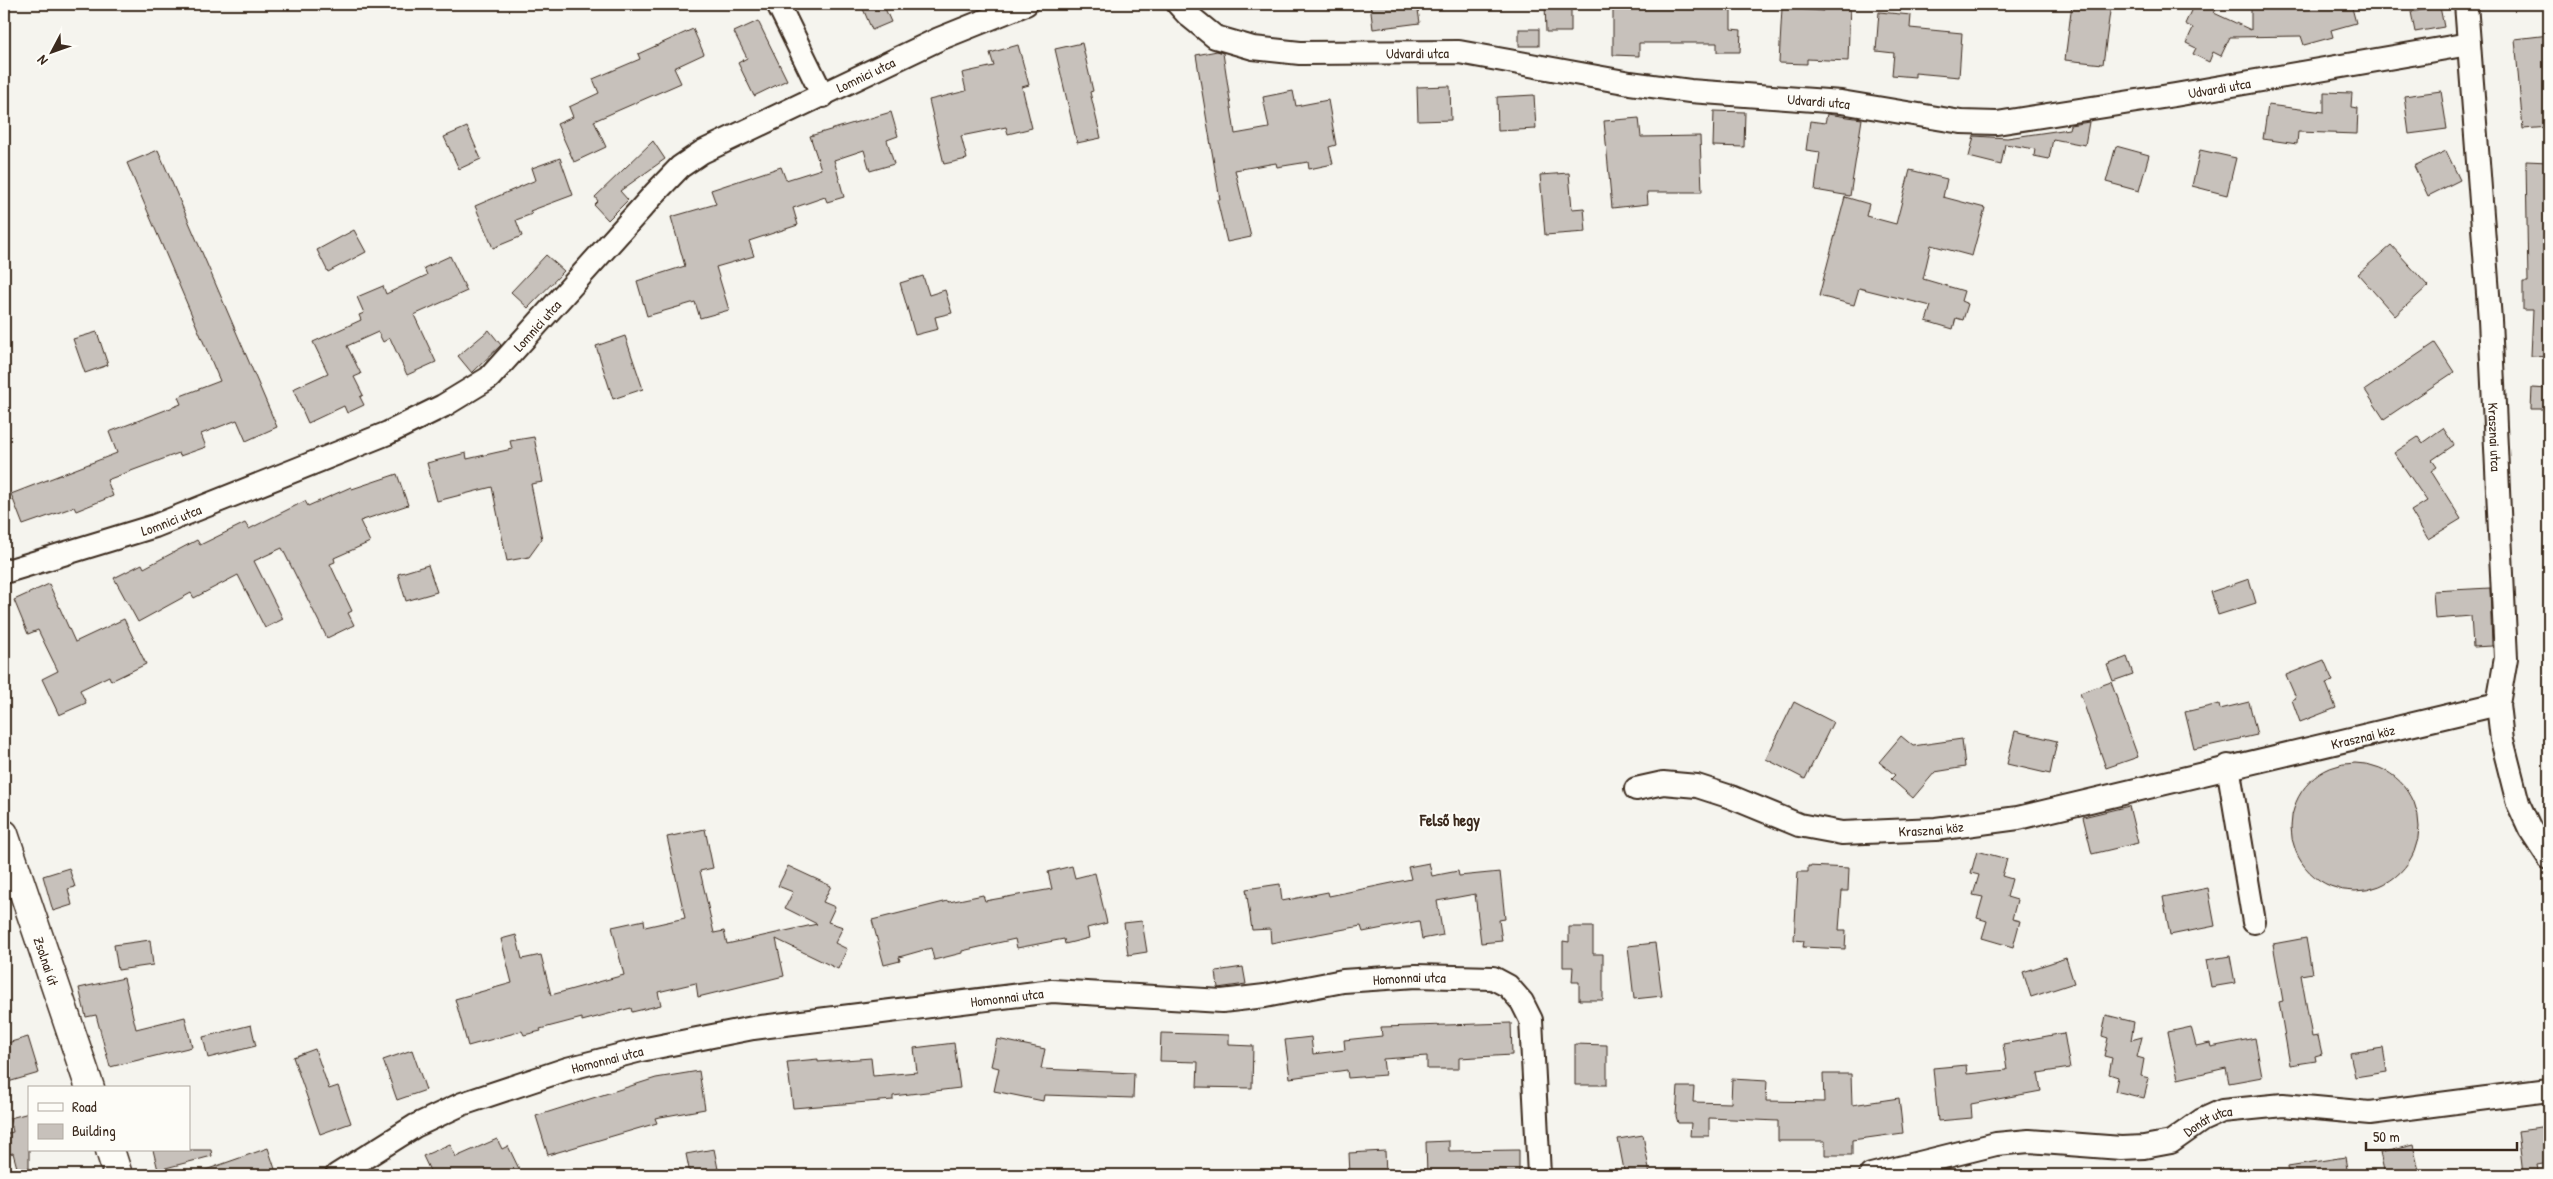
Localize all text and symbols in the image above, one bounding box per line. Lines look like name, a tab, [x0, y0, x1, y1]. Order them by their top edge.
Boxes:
north arrow	[28, 28, 78, 78]
street label: Udvardi utca	[1386, 43, 1449, 62]
text: N	[32, 51, 51, 70]
street label: Lomnici utca	[833, 52, 898, 96]
street label: Udvardi utca	[2187, 73, 2252, 102]
street label: Udvardi utca	[1787, 89, 1852, 113]
street label: Lomnici utca	[508, 295, 565, 355]
street label: Krasznai utca	[2484, 402, 2507, 472]
street label: Lomnici utca	[138, 499, 204, 539]
street label: Krasznai köz	[2329, 719, 2397, 753]
district label: Felső hegy	[1419, 809, 1480, 832]
street label: Krasznai köz	[1898, 816, 1965, 840]
street label: Zsolnai út	[30, 934, 64, 988]
street label: Homonnai utca	[1372, 966, 1447, 988]
street label: Homonnai utca	[969, 983, 1045, 1011]
street label: Homonnai utca	[569, 1040, 645, 1077]
legend	[28, 1086, 190, 1152]
text: Road	[72, 1096, 97, 1117]
street label: Donát utca	[2179, 1101, 2234, 1140]
scale bar	[2366, 1119, 2517, 1151]
text: Building	[72, 1120, 116, 1141]
text: 50 m	[2373, 1126, 2400, 1147]

